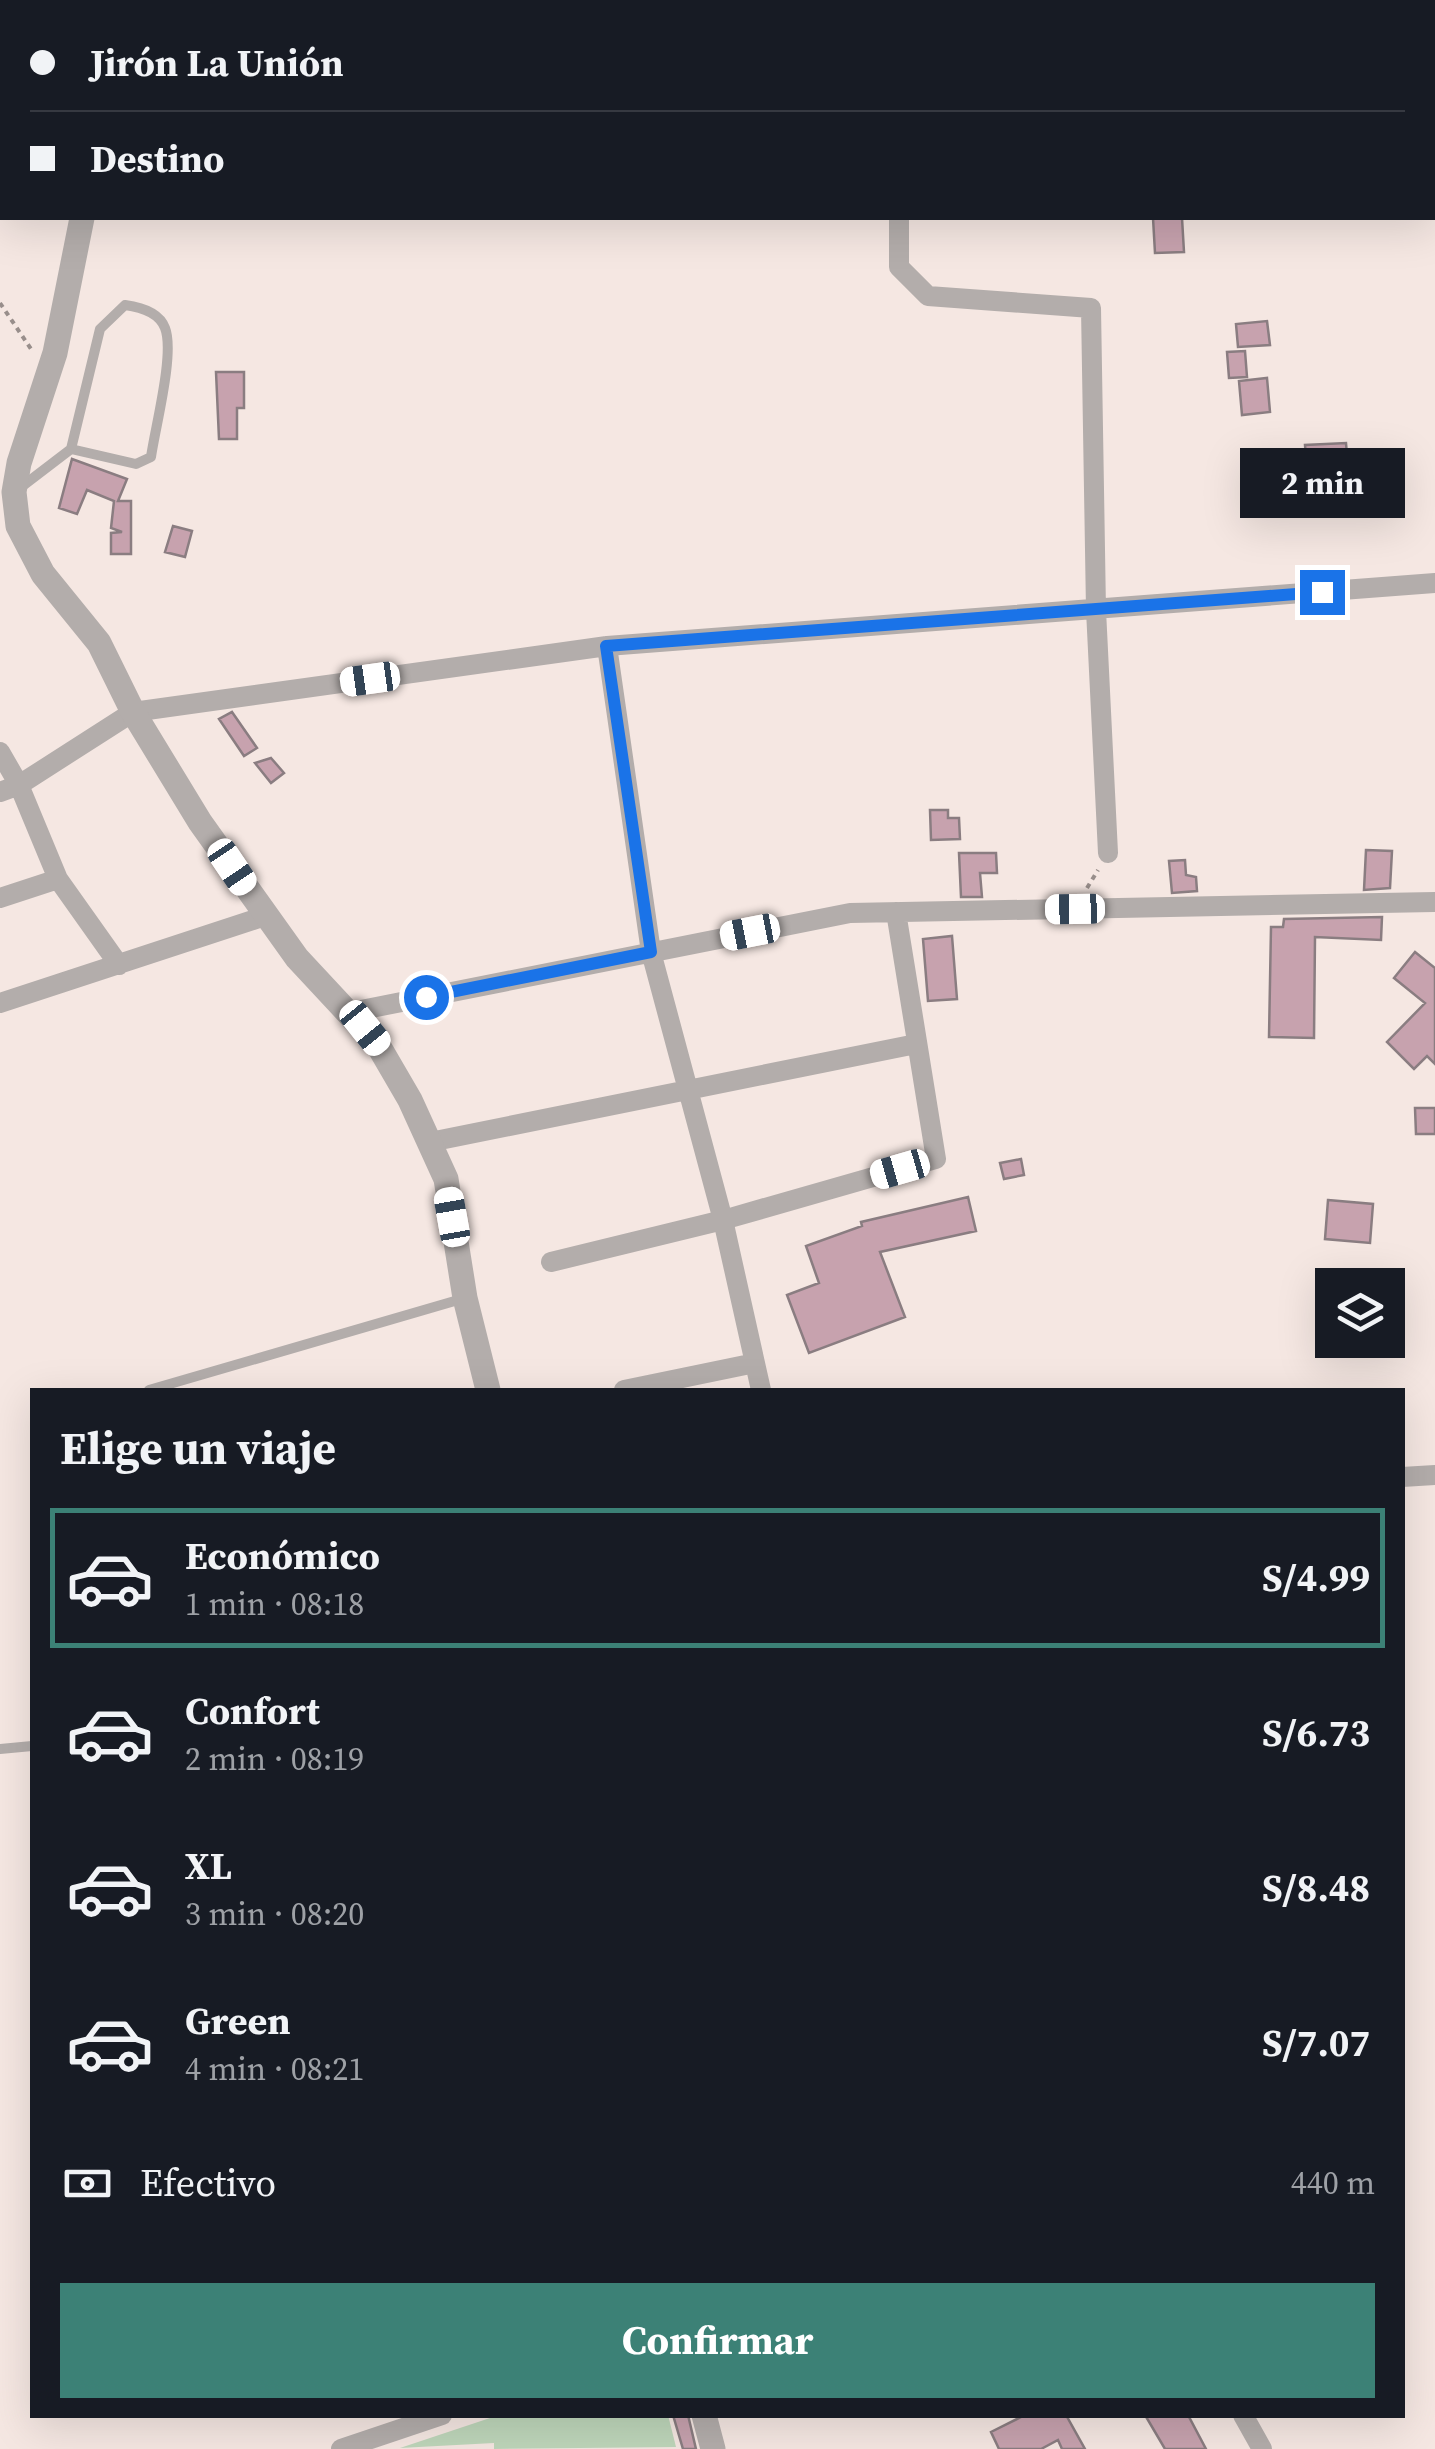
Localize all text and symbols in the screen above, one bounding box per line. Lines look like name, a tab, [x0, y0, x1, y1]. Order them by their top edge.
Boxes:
text: Jirón La Unión	[90, 37, 344, 89]
text: Destino	[90, 133, 224, 185]
callout: 2 min	[1240, 447, 1404, 517]
text: 2 min	[1281, 461, 1364, 505]
route end	[1300, 570, 1345, 615]
car	[338, 660, 402, 698]
car	[203, 834, 261, 900]
car	[1045, 893, 1105, 925]
car	[718, 912, 782, 952]
route start	[404, 975, 449, 1020]
car	[334, 995, 396, 1061]
car	[867, 1146, 933, 1192]
car	[432, 1185, 472, 1249]
map controls	[1315, 1268, 1405, 1358]
button: layers	[1315, 1268, 1405, 1358]
text: Elige un viaje	[60, 1417, 336, 1479]
text: Económico	[185, 1530, 380, 1582]
icon: car	[65, 1533, 155, 1623]
text: S/4.99	[1262, 1552, 1370, 1604]
text: 1 min · 08:18	[185, 1582, 364, 1626]
text: Confort	[185, 1685, 320, 1737]
icon: car	[65, 1688, 155, 1778]
text: S/6.73	[1262, 1707, 1370, 1759]
text: 2 min · 08:19	[185, 1737, 364, 1781]
text: XL	[185, 1840, 232, 1892]
icon: car	[65, 1843, 155, 1933]
text: S/8.48	[1262, 1862, 1370, 1914]
text: 3 min · 08:20	[185, 1892, 364, 1936]
text: Green	[185, 1995, 291, 2047]
icon: car	[65, 1998, 155, 2088]
text: S/7.07	[1262, 2017, 1370, 2069]
text: 4 min · 08:21	[185, 2047, 364, 2091]
icon: cash	[60, 2156, 115, 2211]
text: Efectivo	[140, 2157, 276, 2209]
text: 440 m	[1291, 2161, 1375, 2205]
button: Confirmar	[60, 2283, 1375, 2398]

